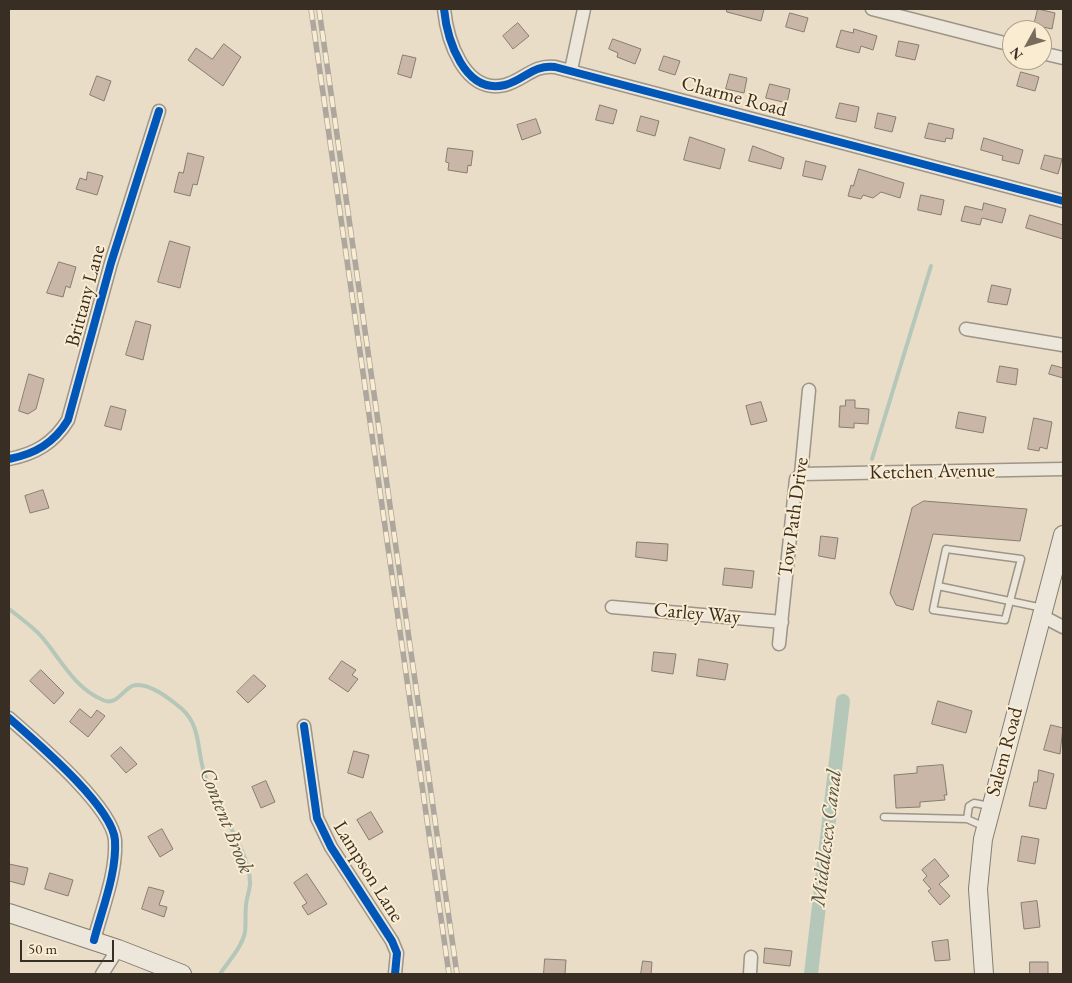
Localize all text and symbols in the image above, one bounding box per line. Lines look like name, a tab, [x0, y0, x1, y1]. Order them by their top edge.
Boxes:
north arrow	[1002, 20, 1052, 70]
text: N	[1006, 44, 1027, 64]
street label: Charme Road	[679, 71, 789, 123]
street label: Brittany Lane	[61, 242, 111, 350]
street label: Tow Path Drive	[774, 456, 814, 578]
street label: Ketchen Avenue	[869, 459, 995, 485]
street label: Carley Way	[653, 598, 741, 630]
street label: Salem Road	[982, 705, 1028, 799]
water label: Content Brook	[193, 764, 259, 878]
water label: Middlesex Canal	[806, 768, 848, 908]
street label: Lampson Lane	[327, 817, 409, 927]
scale bar	[22, 930, 116, 962]
text: 50 m	[28, 939, 57, 958]

